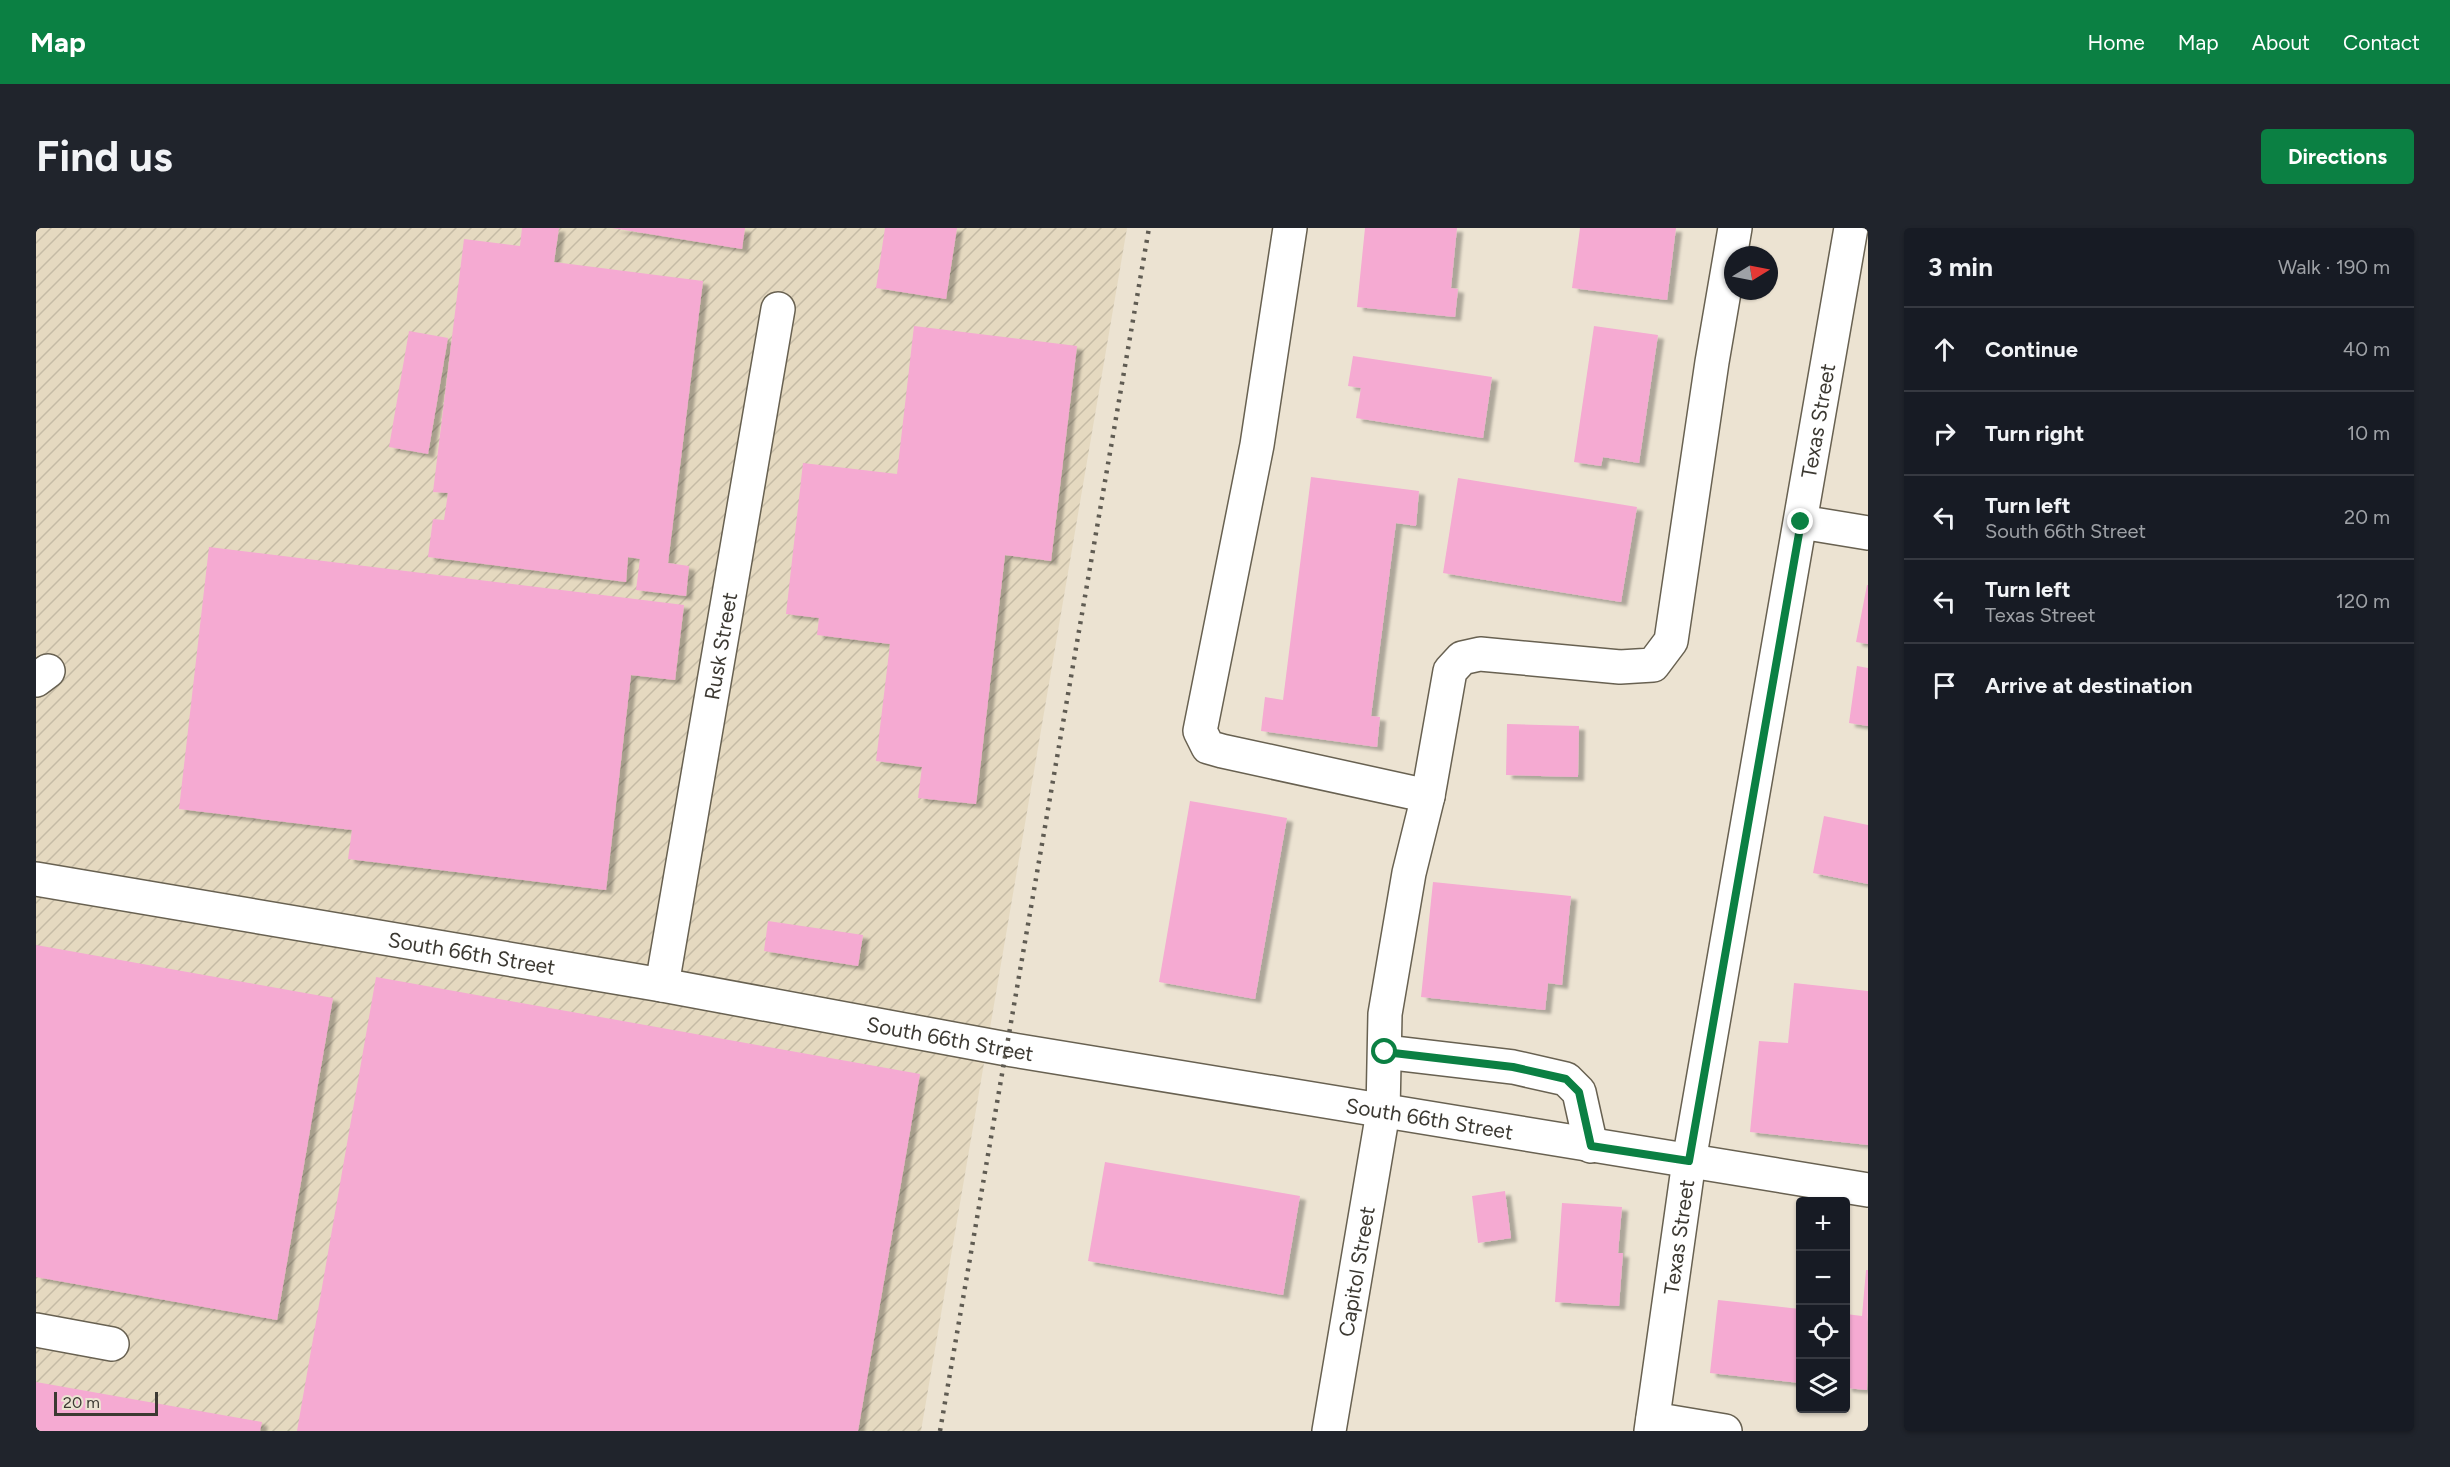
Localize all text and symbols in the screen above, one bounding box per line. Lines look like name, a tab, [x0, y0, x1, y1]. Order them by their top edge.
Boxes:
text: Map	[30, 25, 86, 59]
text: Home	[2088, 30, 2145, 55]
text: Map	[2178, 30, 2219, 55]
text: About	[2252, 30, 2310, 55]
text: Contact	[2343, 30, 2420, 55]
button: Directions	[2261, 129, 2414, 184]
text: Find us	[36, 131, 173, 182]
north arrow	[1724, 246, 1778, 300]
text: 3 min	[1928, 251, 1993, 283]
text: Walk · 190 m	[2278, 255, 2390, 279]
icon: ahead	[1928, 333, 1961, 366]
text: Continue	[1985, 336, 2078, 363]
text: 40 m	[2343, 337, 2390, 361]
street label: Texas Street	[1795, 361, 1840, 480]
icon: right	[1928, 417, 1961, 450]
text: Turn right	[1985, 420, 2084, 447]
text: 10 m	[2347, 421, 2390, 445]
text: Turn left	[1985, 492, 2071, 519]
icon: left	[1928, 501, 1961, 534]
text: 20 m	[2344, 505, 2390, 529]
route end	[1787, 508, 1813, 534]
text: South 66th Street	[1985, 519, 2146, 543]
text: Turn left	[1985, 576, 2071, 603]
icon: left	[1928, 585, 1961, 618]
text: 120 m	[2336, 589, 2390, 613]
street label: Rusk Street	[699, 590, 742, 702]
text: Texas Street	[1985, 603, 2096, 627]
icon: arrive	[1928, 669, 1961, 702]
text: Arrive at destination	[1985, 672, 2193, 699]
street label: South 66th Street	[386, 926, 557, 979]
street label: South 66th Street	[865, 1011, 1036, 1066]
route start	[1371, 1038, 1397, 1064]
street label: South 66th Street	[1344, 1092, 1515, 1144]
street label: Texas Street	[1658, 1178, 1699, 1296]
map controls	[1796, 1197, 1850, 1413]
button: +	[1796, 1197, 1850, 1251]
street label: Capitol Street	[1333, 1204, 1379, 1338]
button: −	[1796, 1251, 1850, 1305]
button: locate	[1796, 1305, 1850, 1359]
button: layers	[1796, 1359, 1850, 1413]
scale bar	[54, 1389, 158, 1416]
text: 20 m	[63, 1393, 100, 1412]

